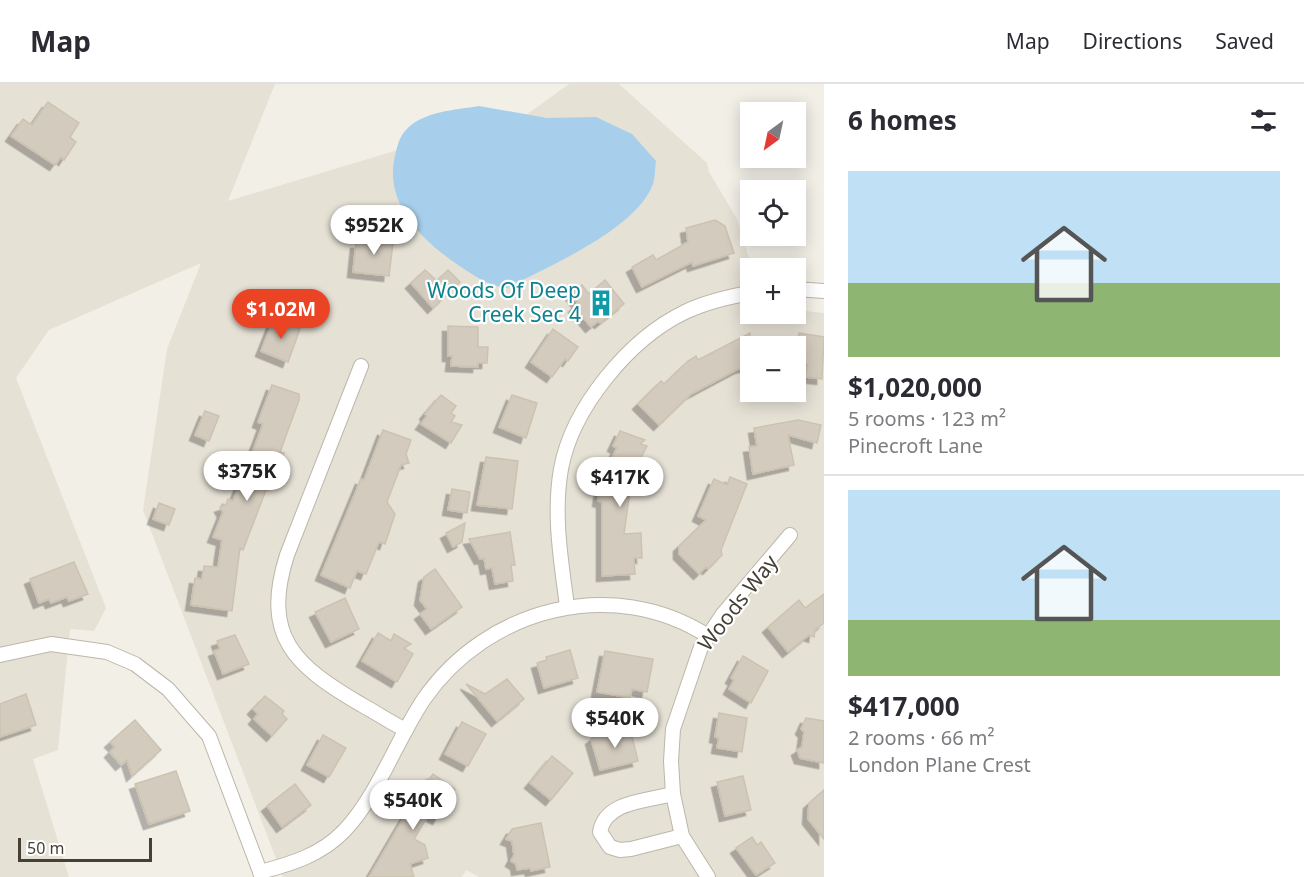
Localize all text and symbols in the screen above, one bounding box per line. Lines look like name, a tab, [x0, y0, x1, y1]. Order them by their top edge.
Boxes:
text: Map	[30, 22, 91, 60]
text: Map	[1006, 27, 1050, 55]
text: Directions	[1083, 27, 1182, 55]
text: Saved	[1215, 27, 1274, 55]
north arrow	[740, 102, 806, 168]
map controls	[740, 102, 806, 402]
text: 6 homes	[848, 102, 957, 138]
icon: filters	[1247, 104, 1280, 137]
button: locate	[740, 180, 806, 246]
pin: $952K	[332, 205, 416, 256]
icon: home	[1010, 210, 1118, 318]
text: $952K	[344, 211, 404, 238]
button: +	[740, 258, 806, 324]
place label: Woods Of Deep Creek Sec 4	[427, 276, 581, 328]
building icon: Woods Of Deep Creek Sec 4	[586, 288, 616, 318]
pin: $1.02M	[232, 289, 330, 340]
text: $1.02M	[246, 295, 316, 322]
button: −	[740, 336, 806, 402]
text: $1,020,000	[848, 369, 982, 405]
text: 5 rooms · 123 m²	[848, 405, 1006, 432]
text: Pinecroft Lane	[848, 432, 983, 459]
pin: $375K	[205, 451, 289, 502]
text: $375K	[217, 457, 277, 484]
pin: $417K	[578, 457, 662, 508]
text: $417K	[590, 463, 650, 490]
icon: home	[1010, 529, 1118, 637]
street label: Woods Way	[691, 548, 784, 656]
text: $417,000	[848, 688, 960, 724]
pin: $540K	[573, 698, 657, 749]
text: $540K	[585, 704, 645, 731]
text: 2 rooms · 66 m²	[848, 724, 995, 751]
text: London Plane Crest	[848, 751, 1031, 778]
pin: $540K	[371, 780, 455, 831]
text: $540K	[383, 786, 443, 813]
scale bar	[18, 835, 152, 862]
text: 50 m	[27, 837, 64, 859]

